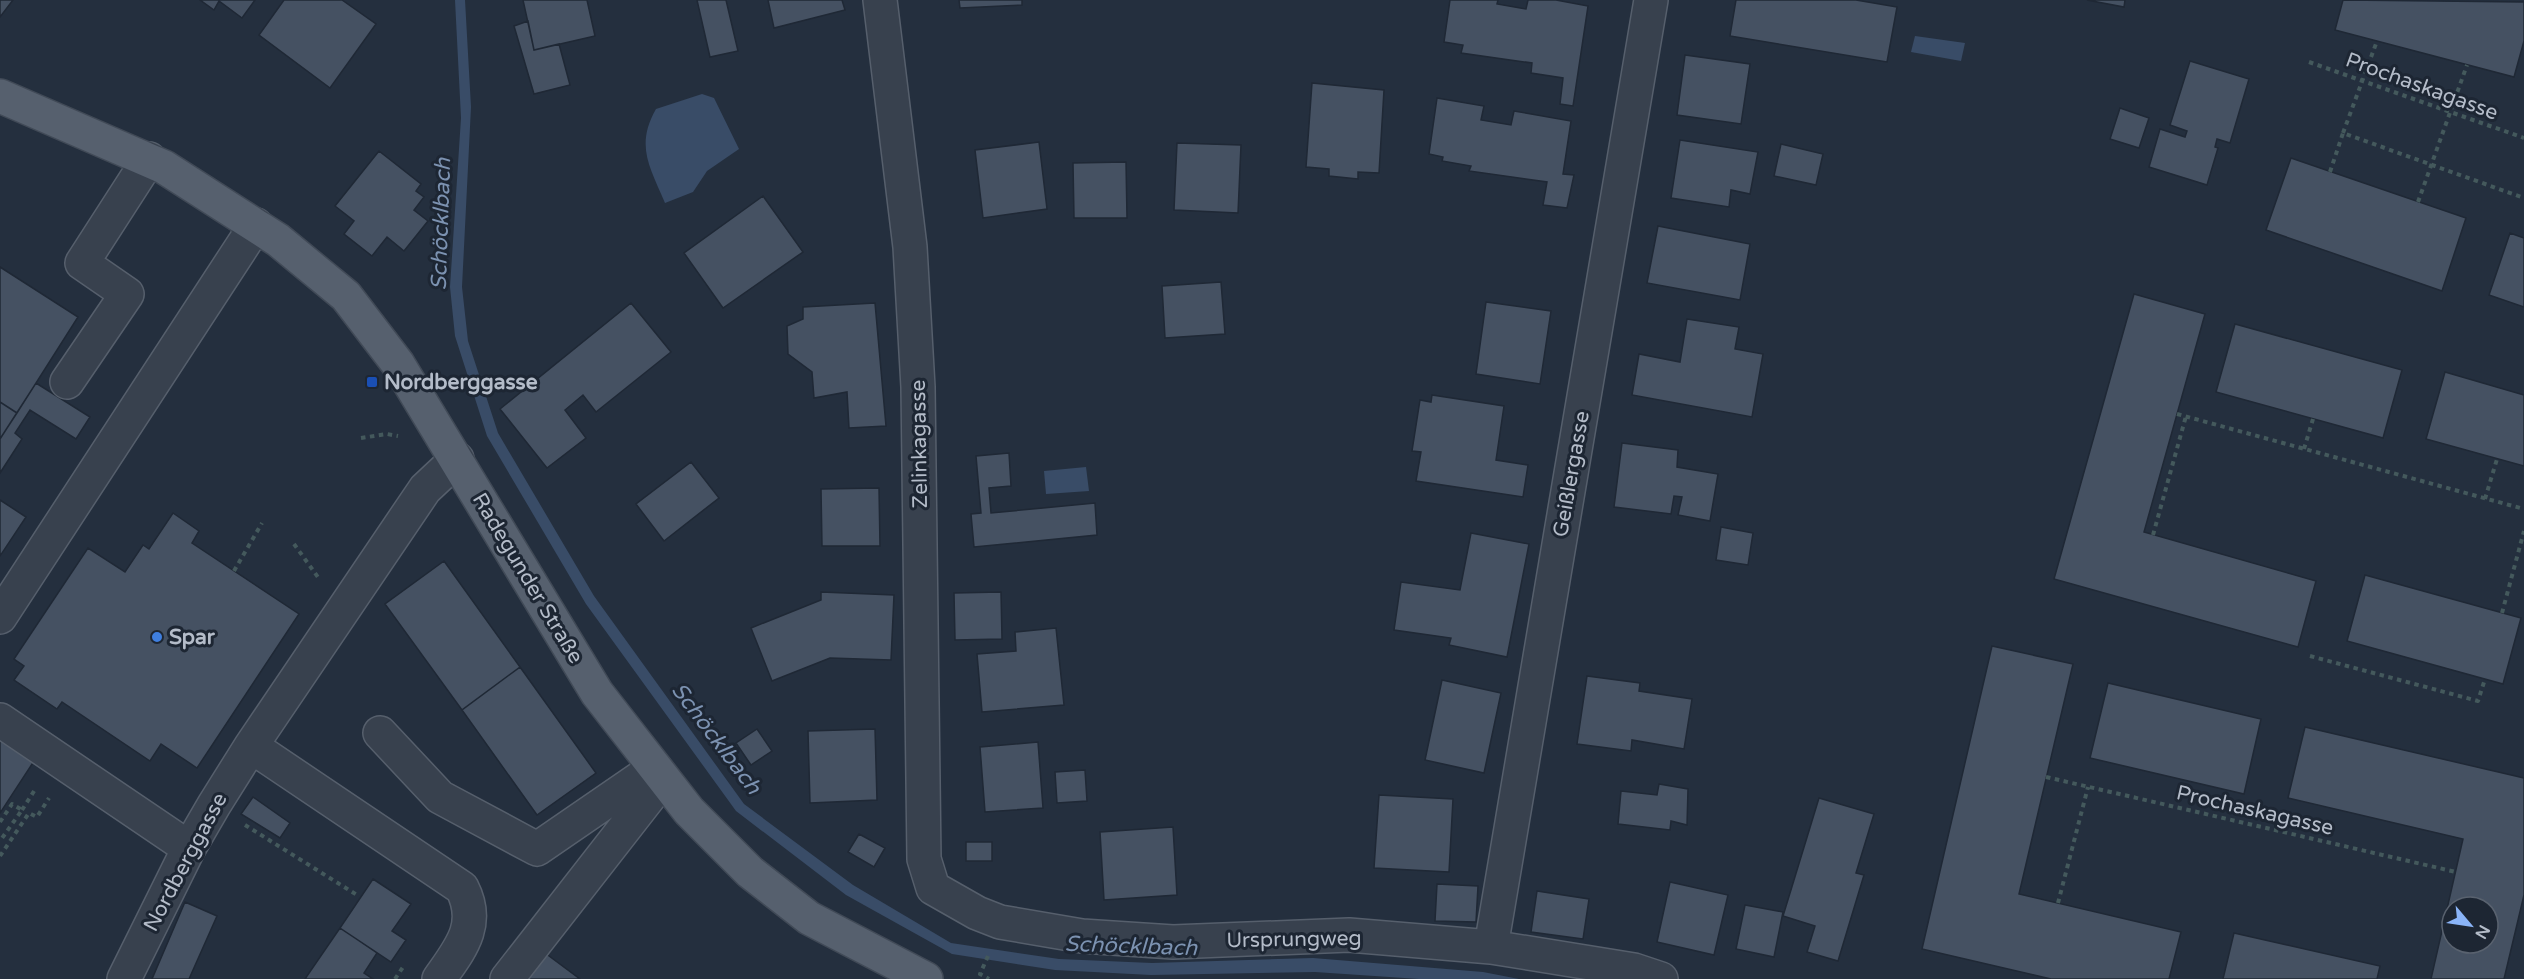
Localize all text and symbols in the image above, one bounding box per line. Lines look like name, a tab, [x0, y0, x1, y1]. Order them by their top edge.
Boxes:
street label: Prochaskagasse	[2342, 47, 2502, 126]
water label: Schöcklbach	[426, 157, 456, 291]
place label: Nordberggasse	[384, 370, 538, 395]
marker: Nordberggasse	[365, 375, 379, 389]
street label: Zelinkagasse	[906, 379, 933, 509]
street label: Geißlergasse	[1548, 409, 1595, 539]
street label: Radegunder Straße	[467, 489, 588, 668]
place label: Spar	[169, 625, 216, 650]
marker: Spar	[150, 630, 164, 644]
water label: Schöcklbach	[666, 678, 767, 800]
street label: Prochaskagasse	[2174, 780, 2336, 841]
street label: Nordberggasse	[138, 788, 233, 936]
north arrow	[2440, 895, 2500, 955]
text: N	[2470, 921, 2494, 942]
street label: Ursprungweg	[1226, 926, 1362, 953]
water label: Schöcklbach	[1064, 931, 1198, 961]

